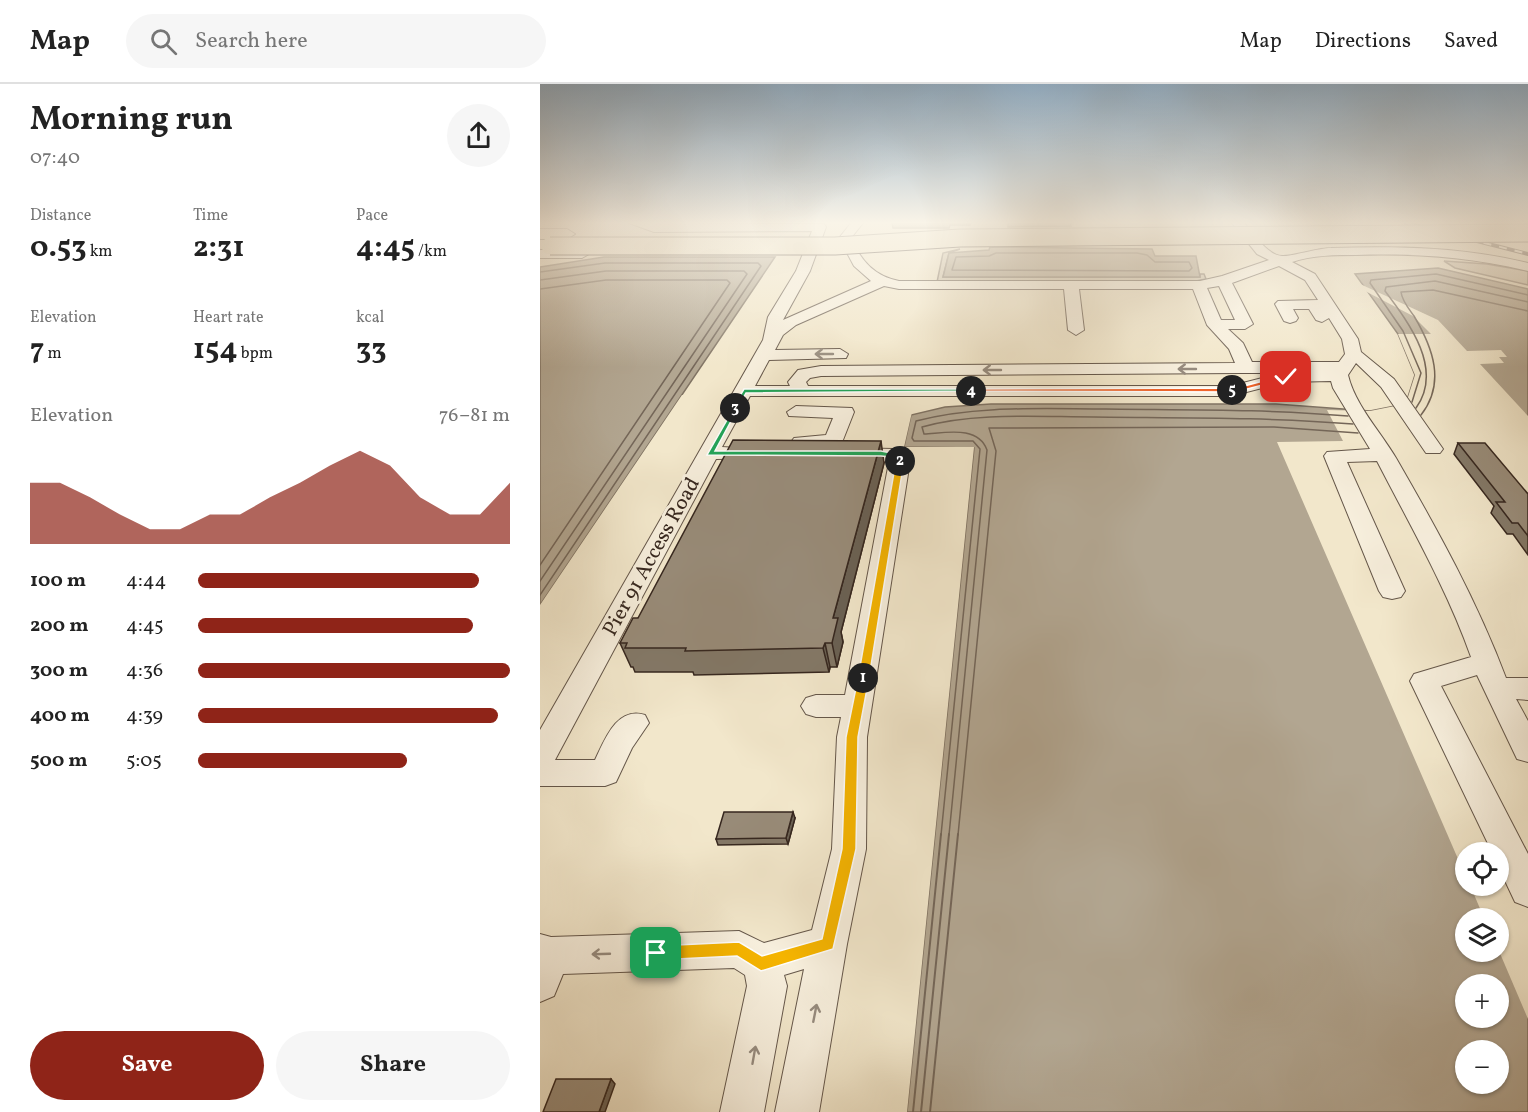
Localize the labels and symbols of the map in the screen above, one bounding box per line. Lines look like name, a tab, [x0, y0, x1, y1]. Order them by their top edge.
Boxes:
one-way arrow	[814, 348, 834, 360]
pin	[1260, 351, 1311, 402]
one-way arrow	[1178, 363, 1198, 375]
one-way arrow	[983, 364, 1003, 376]
pin: 5	[1217, 375, 1247, 405]
pin: 4	[956, 376, 986, 406]
pin: 3	[720, 393, 750, 423]
pin: 2	[885, 446, 915, 476]
street label: Pier 91 Access Road	[596, 472, 708, 642]
pin: 1	[848, 663, 878, 693]
pin	[630, 927, 681, 978]
one-way arrow	[591, 949, 611, 960]
one-way arrow	[810, 1004, 821, 1024]
one-way arrow	[749, 1045, 760, 1065]

